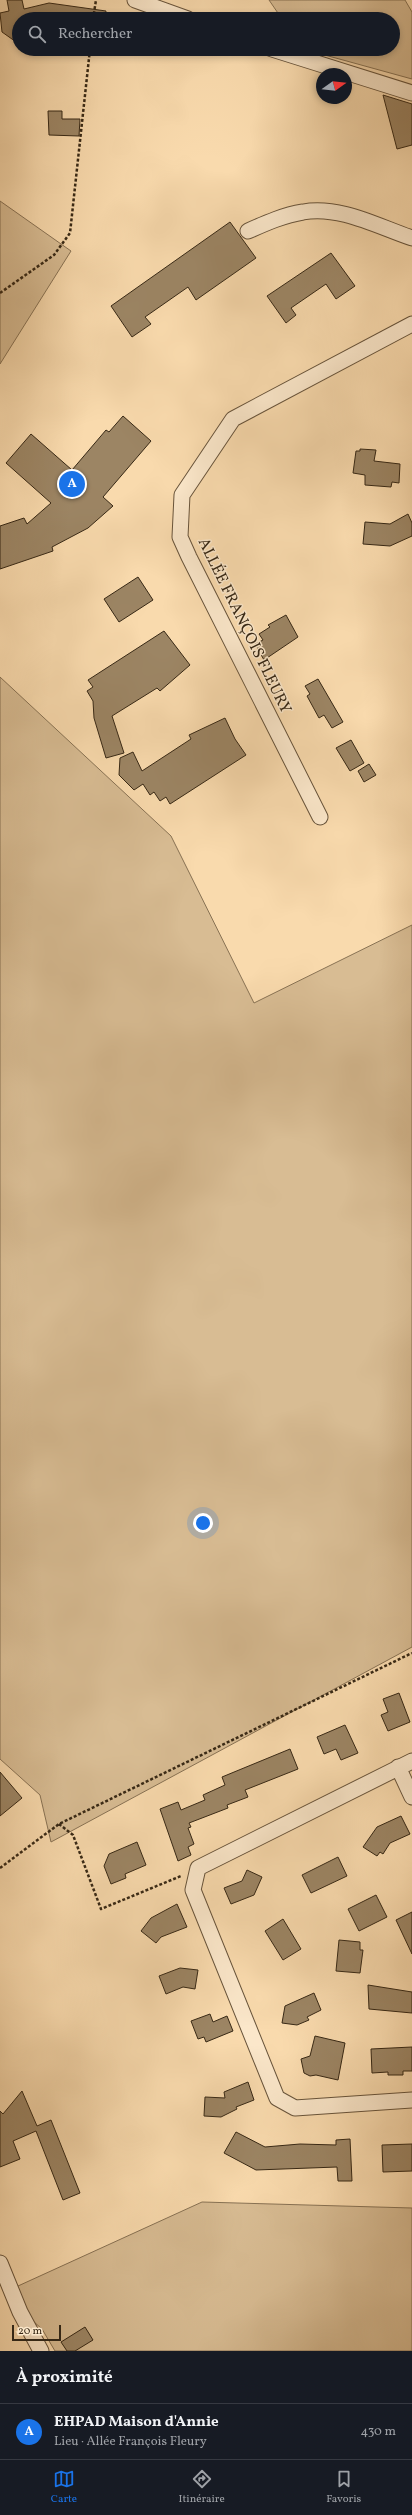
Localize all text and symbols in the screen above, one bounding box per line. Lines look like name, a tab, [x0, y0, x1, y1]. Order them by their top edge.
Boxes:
search box	[12, 12, 400, 56]
icon: search	[26, 23, 48, 45]
text: Rechercher	[58, 24, 132, 45]
north arrow	[316, 68, 352, 104]
pin: A	[59, 469, 85, 499]
street label: ALLÉE FRANÇOIS FLEURY	[192, 535, 296, 717]
your location	[193, 1513, 213, 1533]
scale bar	[12, 2323, 61, 2342]
text: 20 m	[18, 2324, 42, 2339]
text: À proximité	[16, 2366, 113, 2389]
text: EHPAD Maison d'Annie	[54, 2412, 219, 2433]
text: A	[24, 2423, 34, 2441]
text: 430 m	[360, 2423, 396, 2441]
text: Lieu · Allée François Fleury	[54, 2433, 207, 2451]
tab: Carte	[51, 2468, 77, 2507]
tab: Itinéraire	[179, 2468, 225, 2507]
tab: Favoris	[326, 2468, 361, 2507]

